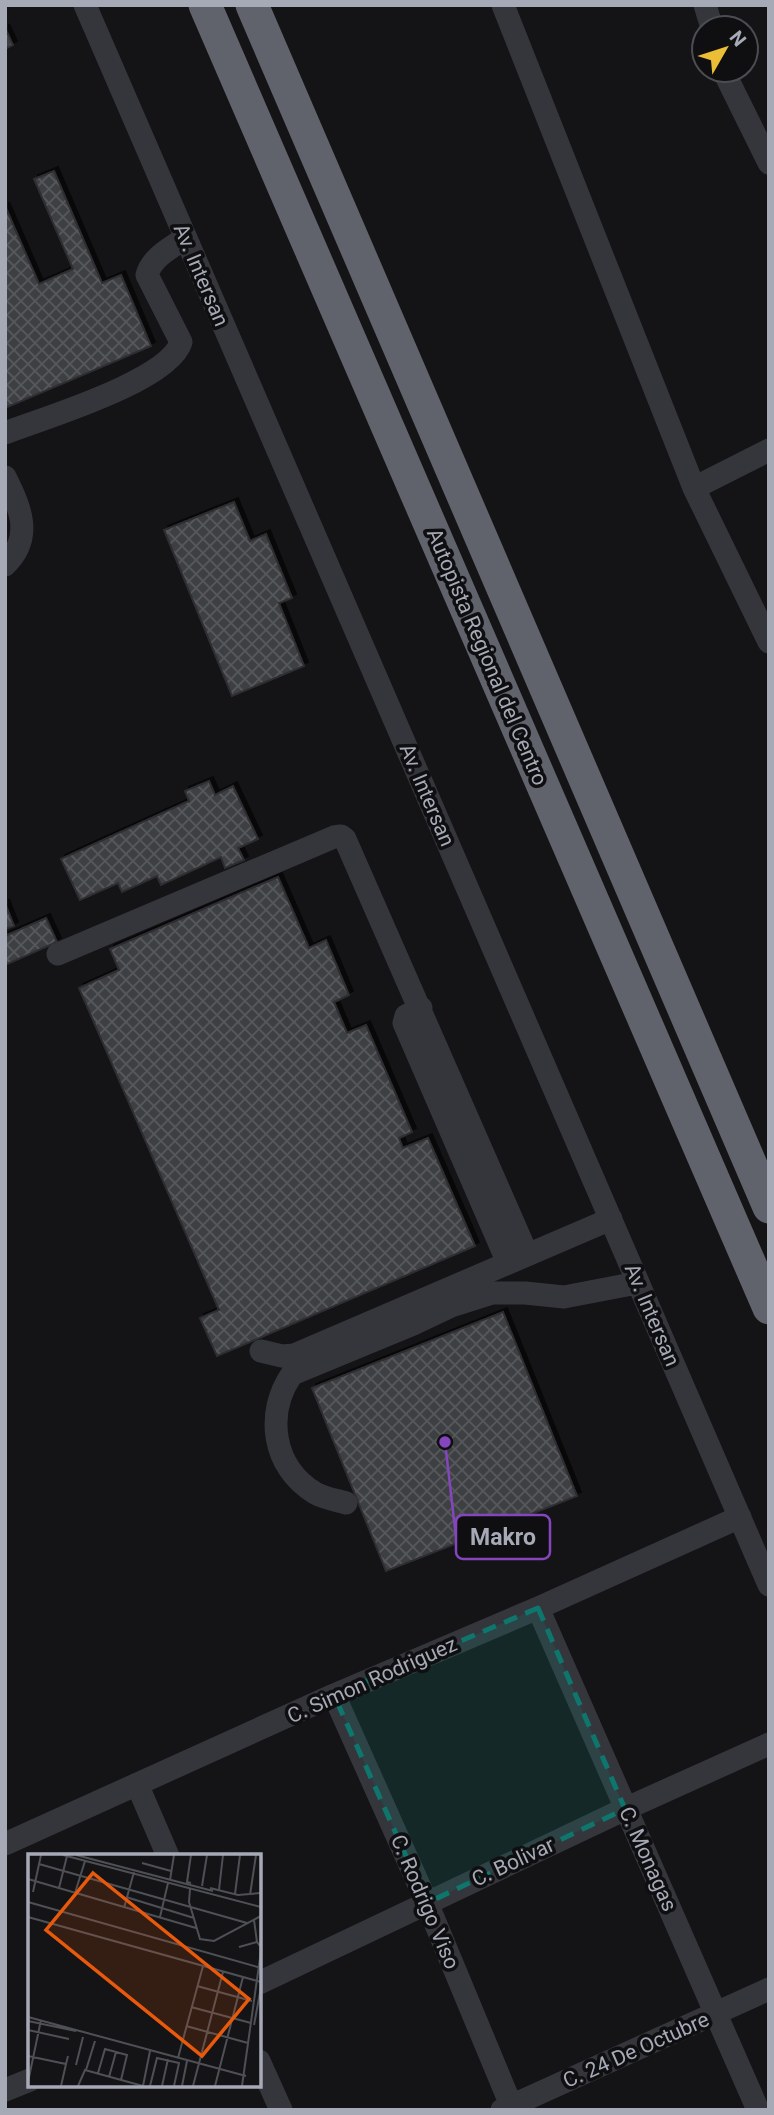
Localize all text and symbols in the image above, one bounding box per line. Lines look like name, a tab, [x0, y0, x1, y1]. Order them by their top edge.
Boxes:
north arrow	[690, 14, 760, 84]
text: N	[725, 26, 751, 51]
street label: Av. Intersan	[169, 220, 233, 330]
street label: Autopista Regional del Centro	[422, 525, 552, 789]
street label: Av. Intersan	[395, 740, 459, 850]
street label: Av. Intersan	[620, 1260, 684, 1370]
callout: Makro	[456, 1515, 550, 1559]
text: Makro	[470, 1524, 536, 1551]
street label: C. Simon Rodriguez	[283, 1632, 461, 1728]
street label: C. Monagas	[614, 1803, 682, 1915]
street label: C. Rodrigo Viso	[386, 1831, 464, 1973]
street label: C. Bolivar	[468, 1832, 558, 1892]
inset map	[28, 1854, 261, 2087]
street label: C. 24 De Octubre	[559, 2007, 713, 2093]

